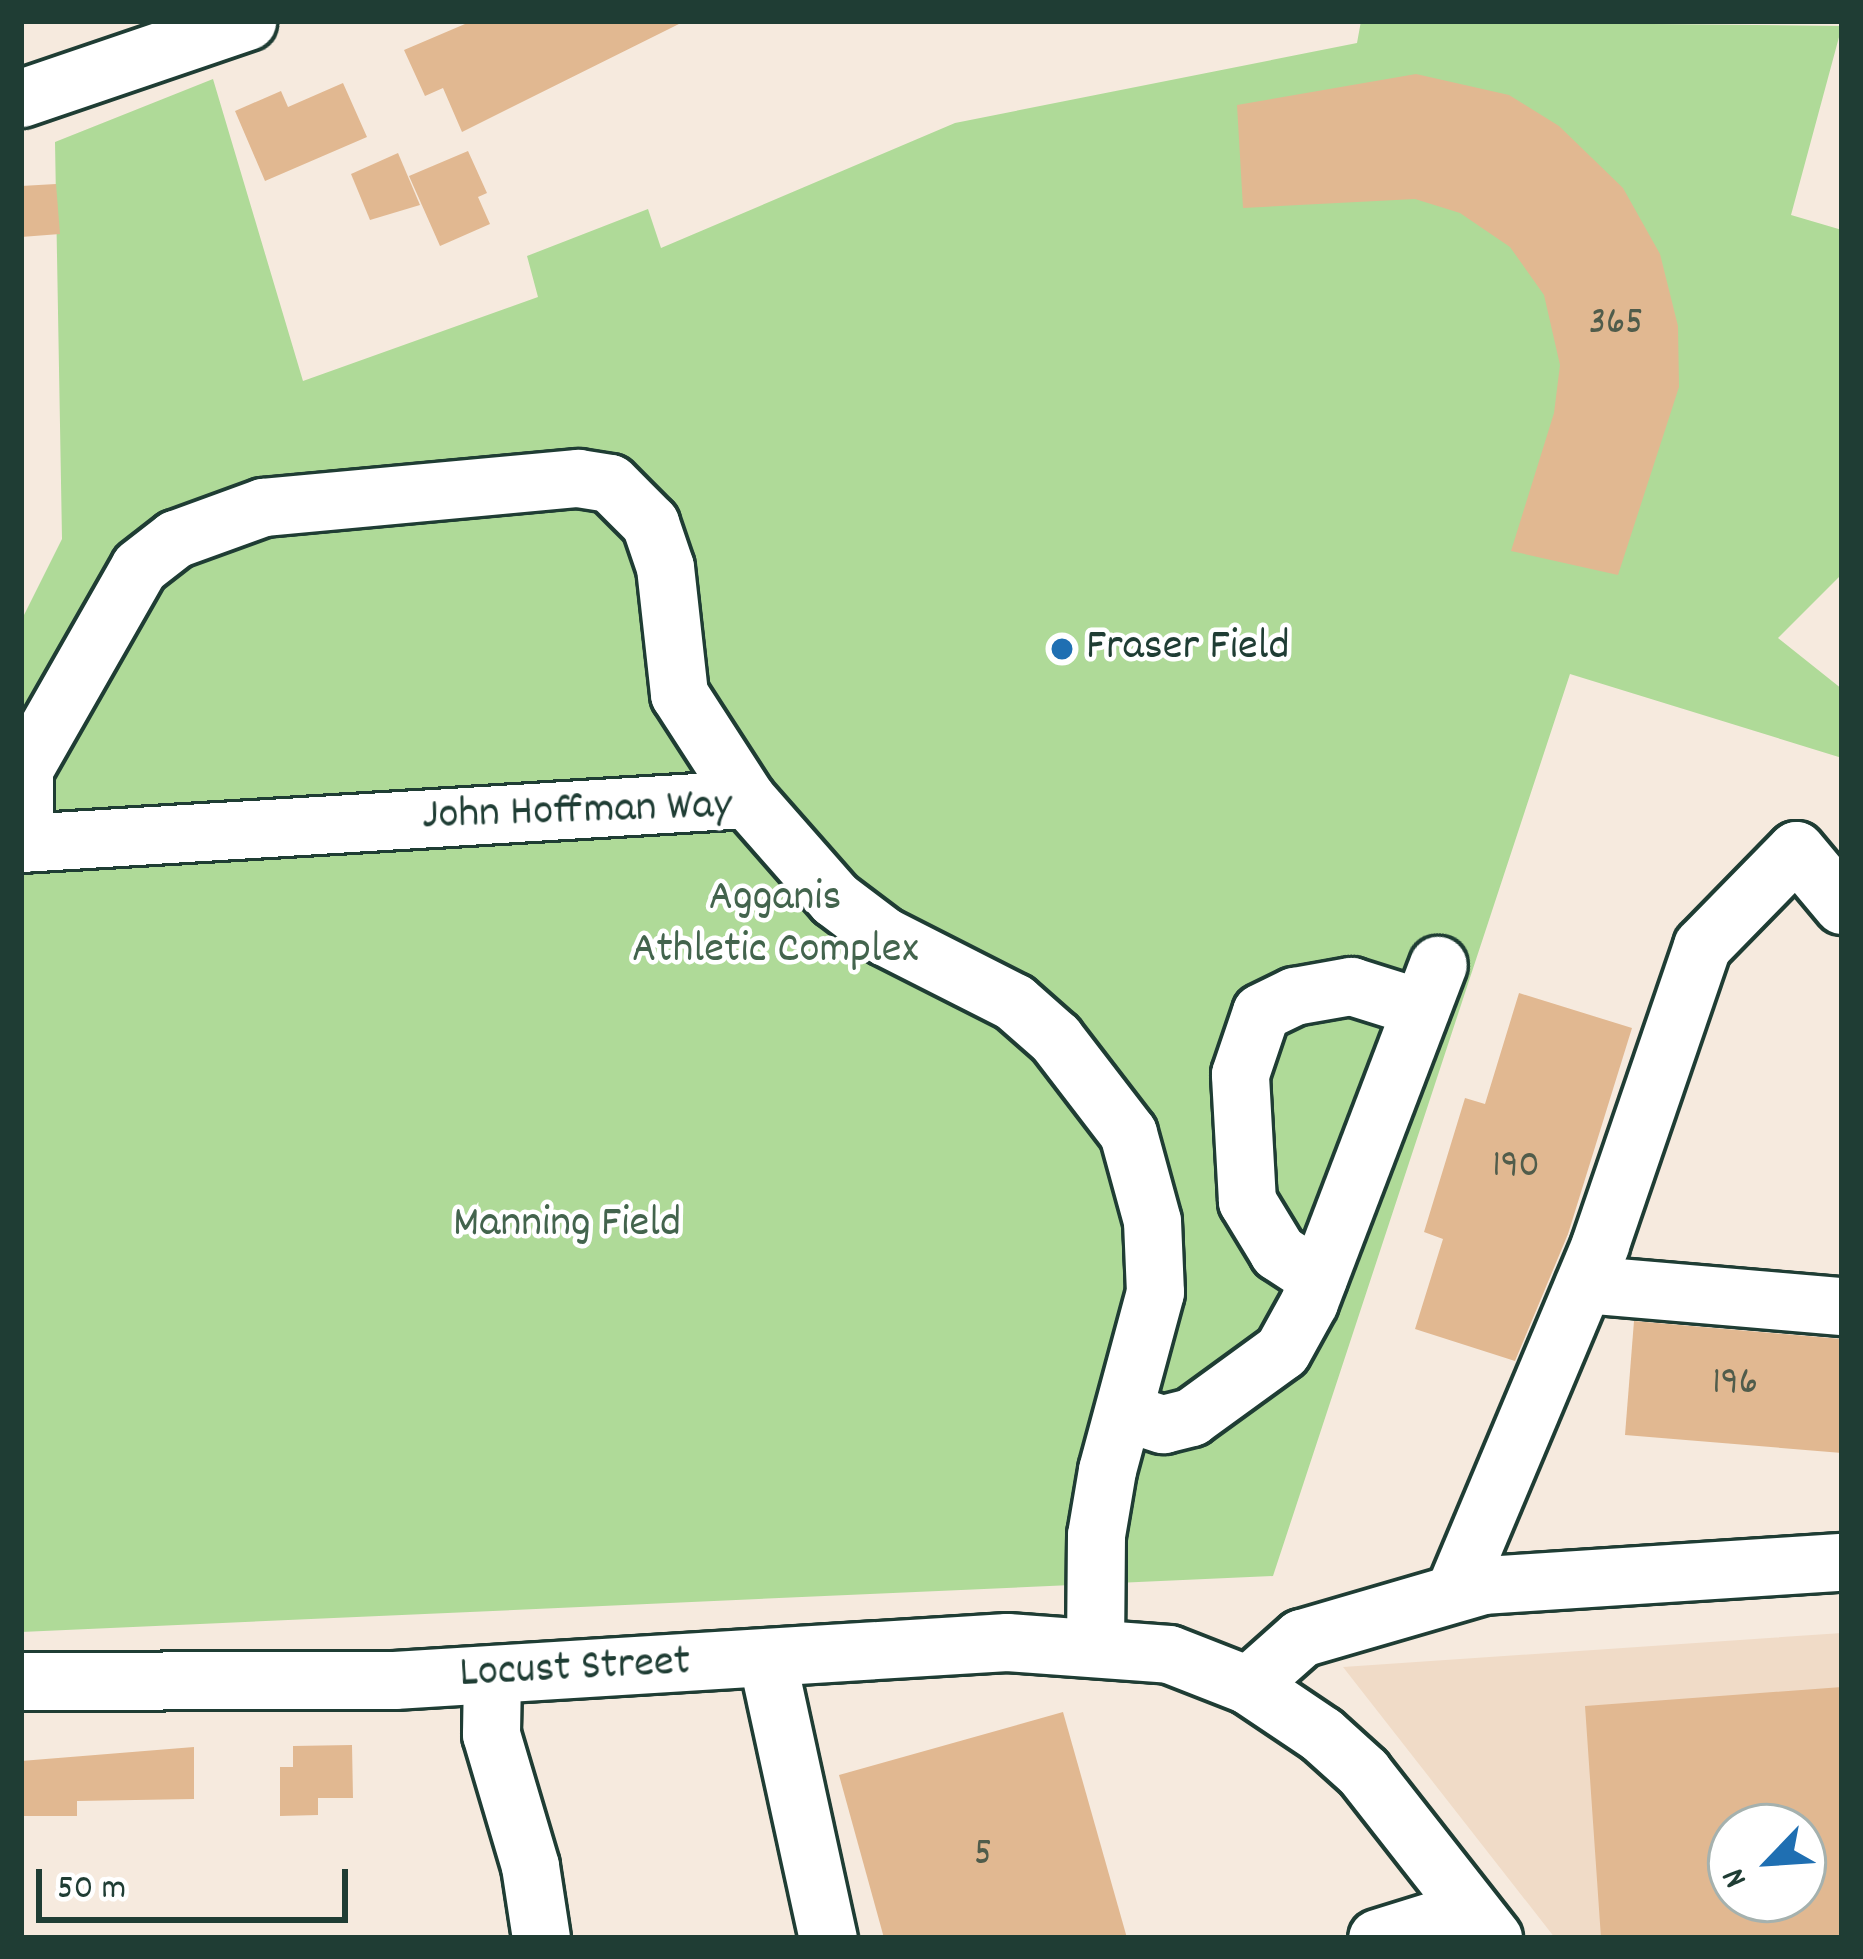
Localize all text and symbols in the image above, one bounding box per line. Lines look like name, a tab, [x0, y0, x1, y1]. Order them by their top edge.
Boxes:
house number: 365	[1589, 302, 1643, 348]
place label: Fraser Field	[1086, 622, 1290, 676]
marker: Fraser Field	[1049, 636, 1075, 662]
street label: John Hoffman Way	[421, 781, 733, 845]
park label: Agganis Athletic Complex	[632, 873, 918, 979]
house number: 190	[1492, 1145, 1540, 1191]
park label: Manning Field	[453, 1199, 681, 1253]
house number: 196	[1712, 1362, 1758, 1408]
street label: Locust Street	[458, 1637, 692, 1703]
north arrow	[1707, 1803, 1827, 1923]
house number: 5	[974, 1833, 992, 1879]
scale bar	[42, 1845, 354, 1919]
text: N	[1712, 1860, 1761, 1894]
text: 50 m	[57, 1864, 126, 1916]

